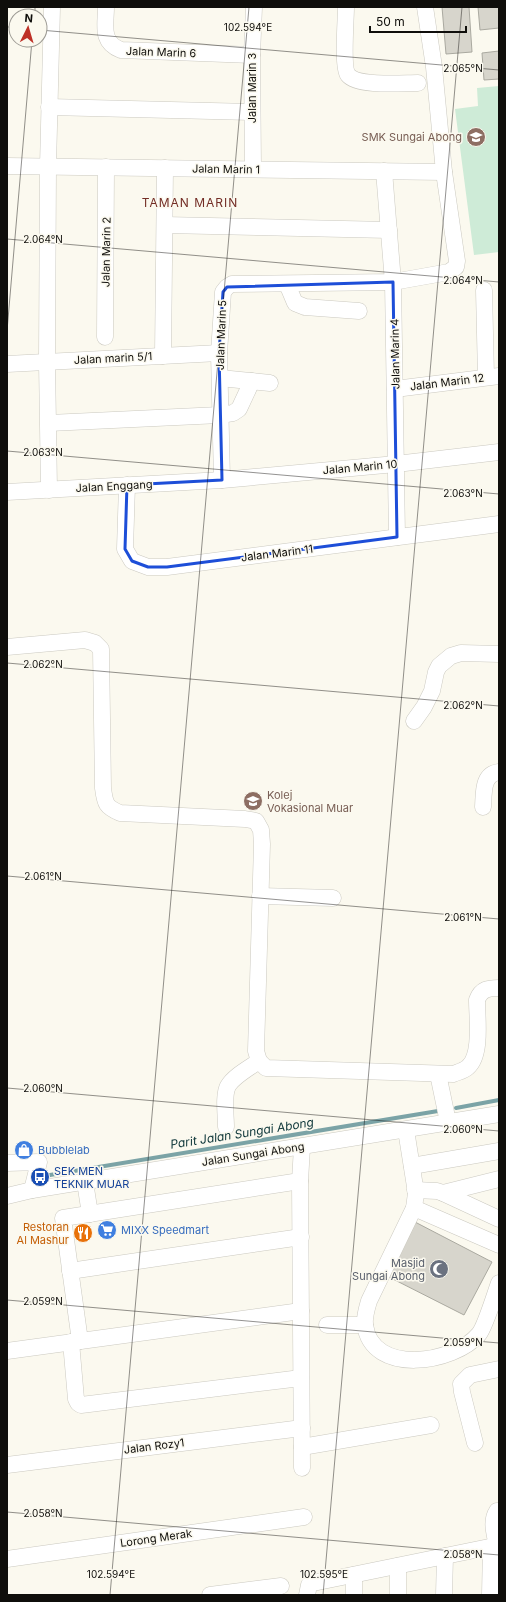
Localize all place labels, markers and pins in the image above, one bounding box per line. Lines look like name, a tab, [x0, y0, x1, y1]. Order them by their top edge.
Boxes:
school or university icon: SMK Sungai Abong	[465, 126, 487, 148]
place label: SMK Sungai Abong	[362, 130, 462, 144]
place label: Kolej Vokasional Muar	[267, 788, 353, 815]
school or university icon: Kolej Vokasional Muar	[242, 790, 264, 812]
shop icon: Bubblelab	[13, 1139, 35, 1161]
place label: Bubblelab	[38, 1143, 90, 1157]
place label: SEK MEN TEKNIK MUAR	[54, 1164, 129, 1191]
bus stop icon: SEK MEN TEKNIK MUAR	[29, 1166, 51, 1188]
supermarket icon: MIXX Speedmart	[96, 1219, 118, 1241]
place label: Restoran Al Mashur	[17, 1220, 69, 1247]
restaurant icon: Restoran Al Mashur	[72, 1222, 94, 1244]
place label: MIXX Speedmart	[121, 1223, 209, 1237]
place label: Masjid Sungai Abong	[352, 1256, 425, 1283]
mosque icon: Masjid Sungai Abong	[428, 1258, 450, 1280]

